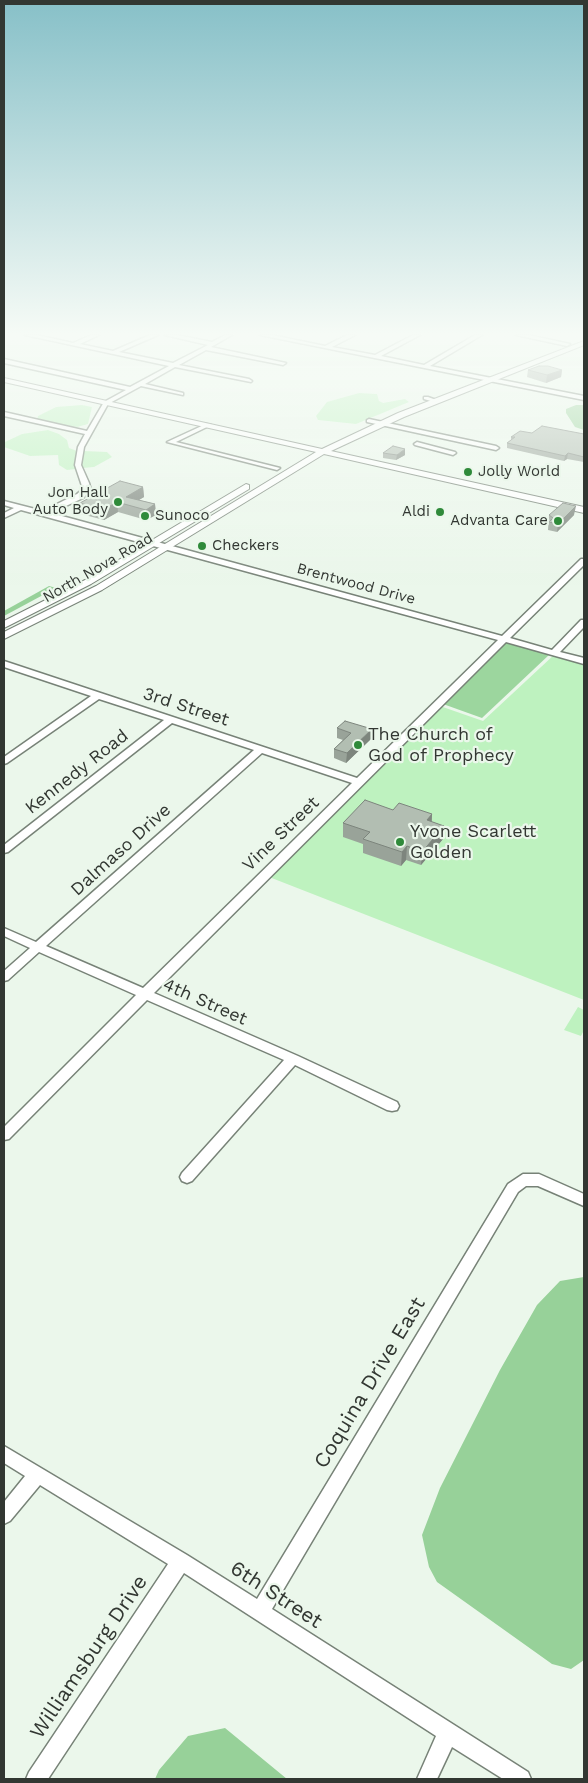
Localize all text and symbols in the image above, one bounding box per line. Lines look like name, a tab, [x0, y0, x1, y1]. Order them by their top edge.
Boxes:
place label: Jolly World	[478, 463, 560, 481]
marker: Jolly World	[462, 466, 474, 478]
place label: Jon Hall Auto Body	[33, 484, 108, 519]
marker: Jon Hall Auto Body	[112, 496, 124, 508]
place label: Aldi	[402, 503, 430, 521]
marker: Aldi	[434, 506, 446, 518]
place label: Sunoco	[155, 507, 209, 525]
marker: Sunoco	[139, 510, 151, 522]
place label: Advanta Care	[450, 512, 548, 530]
marker: Advanta Care	[552, 515, 564, 527]
street label: North Nova Road	[40, 529, 156, 607]
place label: Checkers	[212, 537, 279, 555]
marker: Checkers	[196, 540, 208, 552]
street label: Brentwood Drive	[295, 560, 417, 608]
street label: 3rd Street	[140, 683, 232, 731]
place label: The Church of God of Prophecy	[368, 724, 514, 766]
street label: Kennedy Road	[21, 725, 133, 819]
marker: The Church of God of Prophecy	[352, 739, 364, 751]
street label: Vine Street	[238, 792, 324, 876]
street label: Dalmaso Drive	[67, 799, 175, 901]
place label: Yvone Scarlett Golden	[410, 821, 536, 864]
marker: Yvone Scarlett Golden	[394, 836, 406, 848]
street label: 4th Street	[159, 974, 251, 1030]
street label: Coquina Drive East	[309, 1293, 431, 1473]
street label: 6th Street	[225, 1556, 327, 1634]
street label: Williamsburg Drive	[25, 1570, 153, 1744]

